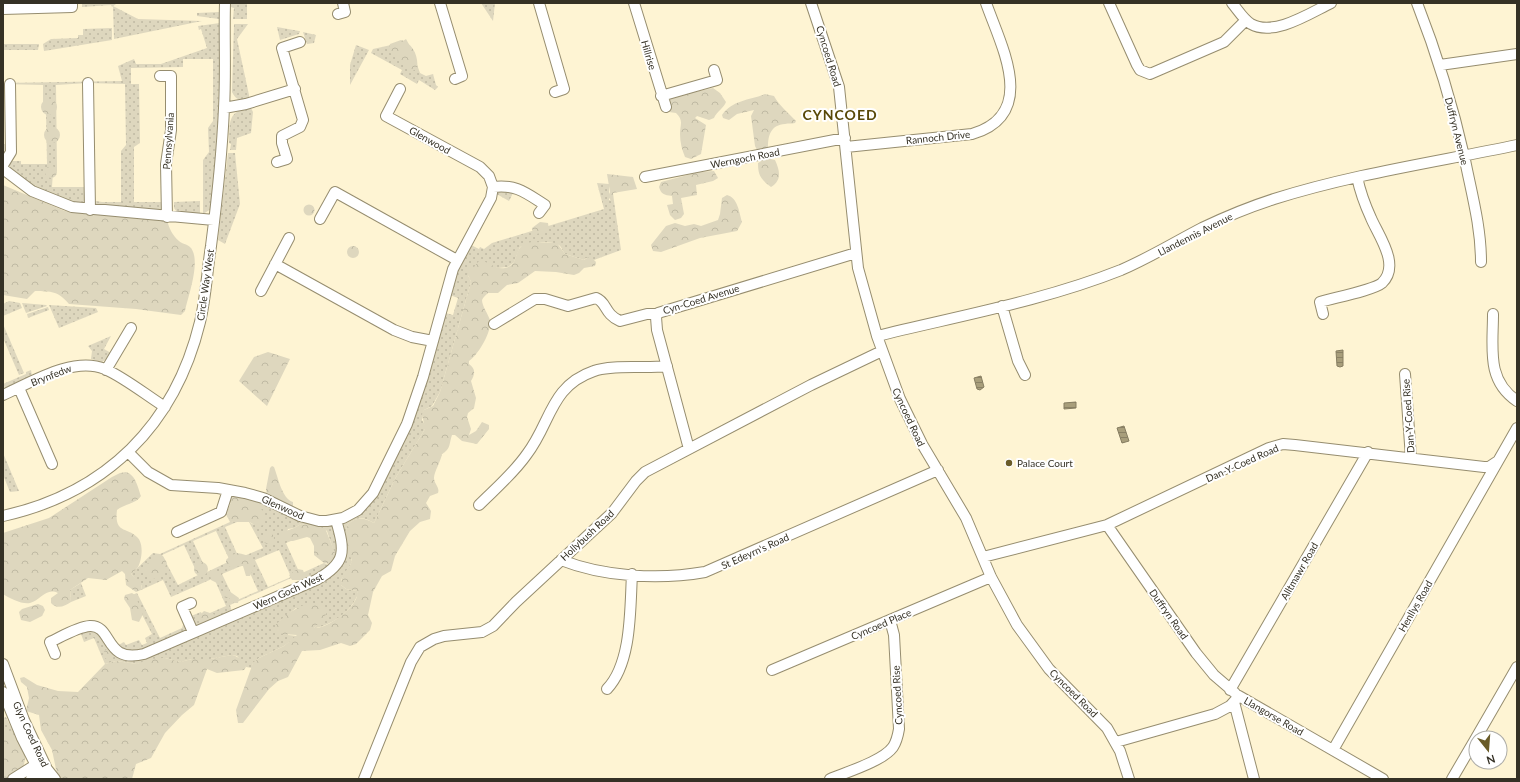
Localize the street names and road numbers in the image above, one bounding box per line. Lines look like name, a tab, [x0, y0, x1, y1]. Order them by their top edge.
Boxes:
street label: Cyncoed Road	[814, 24, 844, 88]
street label: Hillrise	[639, 39, 659, 71]
street label: Duffryn Avenue	[1443, 96, 1471, 166]
street label: Pennsylvania	[160, 112, 176, 170]
street label: Glenwood	[407, 124, 453, 156]
street label: Rannoch Drive	[905, 128, 971, 146]
street label: Werngoch Road	[709, 145, 781, 171]
street label: Llandennis Avenue	[1156, 210, 1234, 258]
street label: Circle Way West	[194, 248, 216, 322]
street label: Cyn-Coed Avenue	[661, 282, 741, 316]
street label: Brynfedw	[29, 362, 73, 388]
street label: Dan-Y-Coed Rise	[1399, 379, 1417, 453]
street label: Cyncoed Road	[890, 386, 928, 448]
street label: Dan-Y-Coed Road	[1204, 442, 1280, 484]
street label: Glenwood	[260, 492, 306, 522]
street label: Hollybush Road	[558, 507, 616, 563]
street label: St Edeyrn's Road	[719, 531, 791, 571]
street label: Alltmawr Road	[1278, 540, 1320, 602]
street label: Wern Goch West	[251, 570, 325, 612]
street label: Henllys Road	[1396, 578, 1434, 634]
street label: Duffryn Road	[1147, 586, 1191, 642]
street label: Cyncoed Place	[849, 606, 913, 642]
street label: Cyncoed Rise	[889, 665, 905, 725]
street label: Cyncoed Road	[1047, 666, 1101, 720]
street label: Llangorse Road	[1242, 694, 1306, 738]
street label: Glyn Coed Road	[11, 699, 51, 769]

